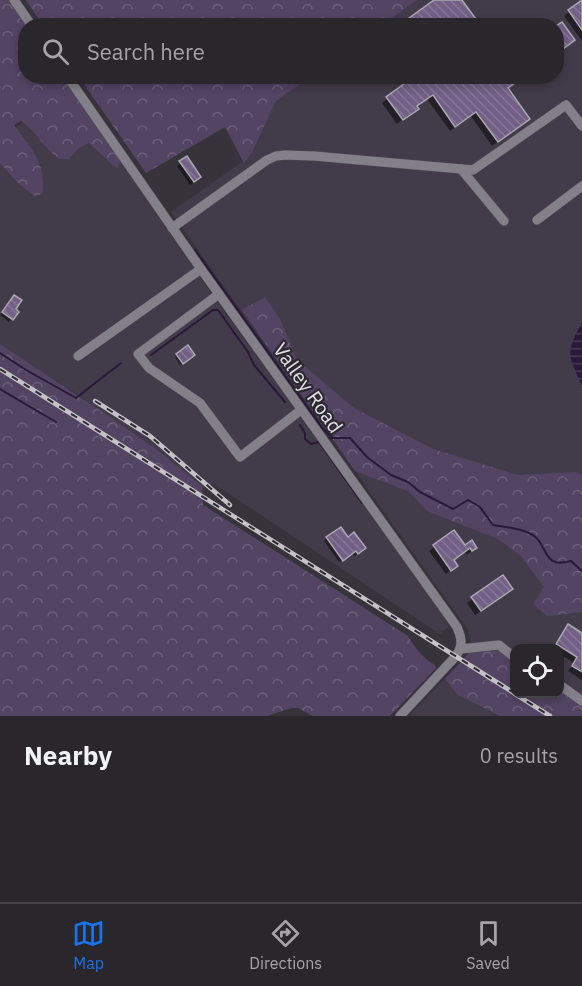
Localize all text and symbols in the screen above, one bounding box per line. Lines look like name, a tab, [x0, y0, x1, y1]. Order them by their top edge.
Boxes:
search box	[18, 18, 564, 84]
icon: search	[39, 35, 72, 68]
text: Search here	[87, 37, 205, 66]
street label: Valley Road	[267, 337, 349, 438]
map controls	[510, 644, 564, 698]
button: locate	[510, 644, 564, 698]
text: Nearby	[24, 738, 112, 772]
text: 0 results	[480, 742, 558, 769]
tab: Map	[72, 917, 105, 973]
tab: Directions	[249, 917, 322, 973]
tab: Saved	[466, 917, 510, 973]

